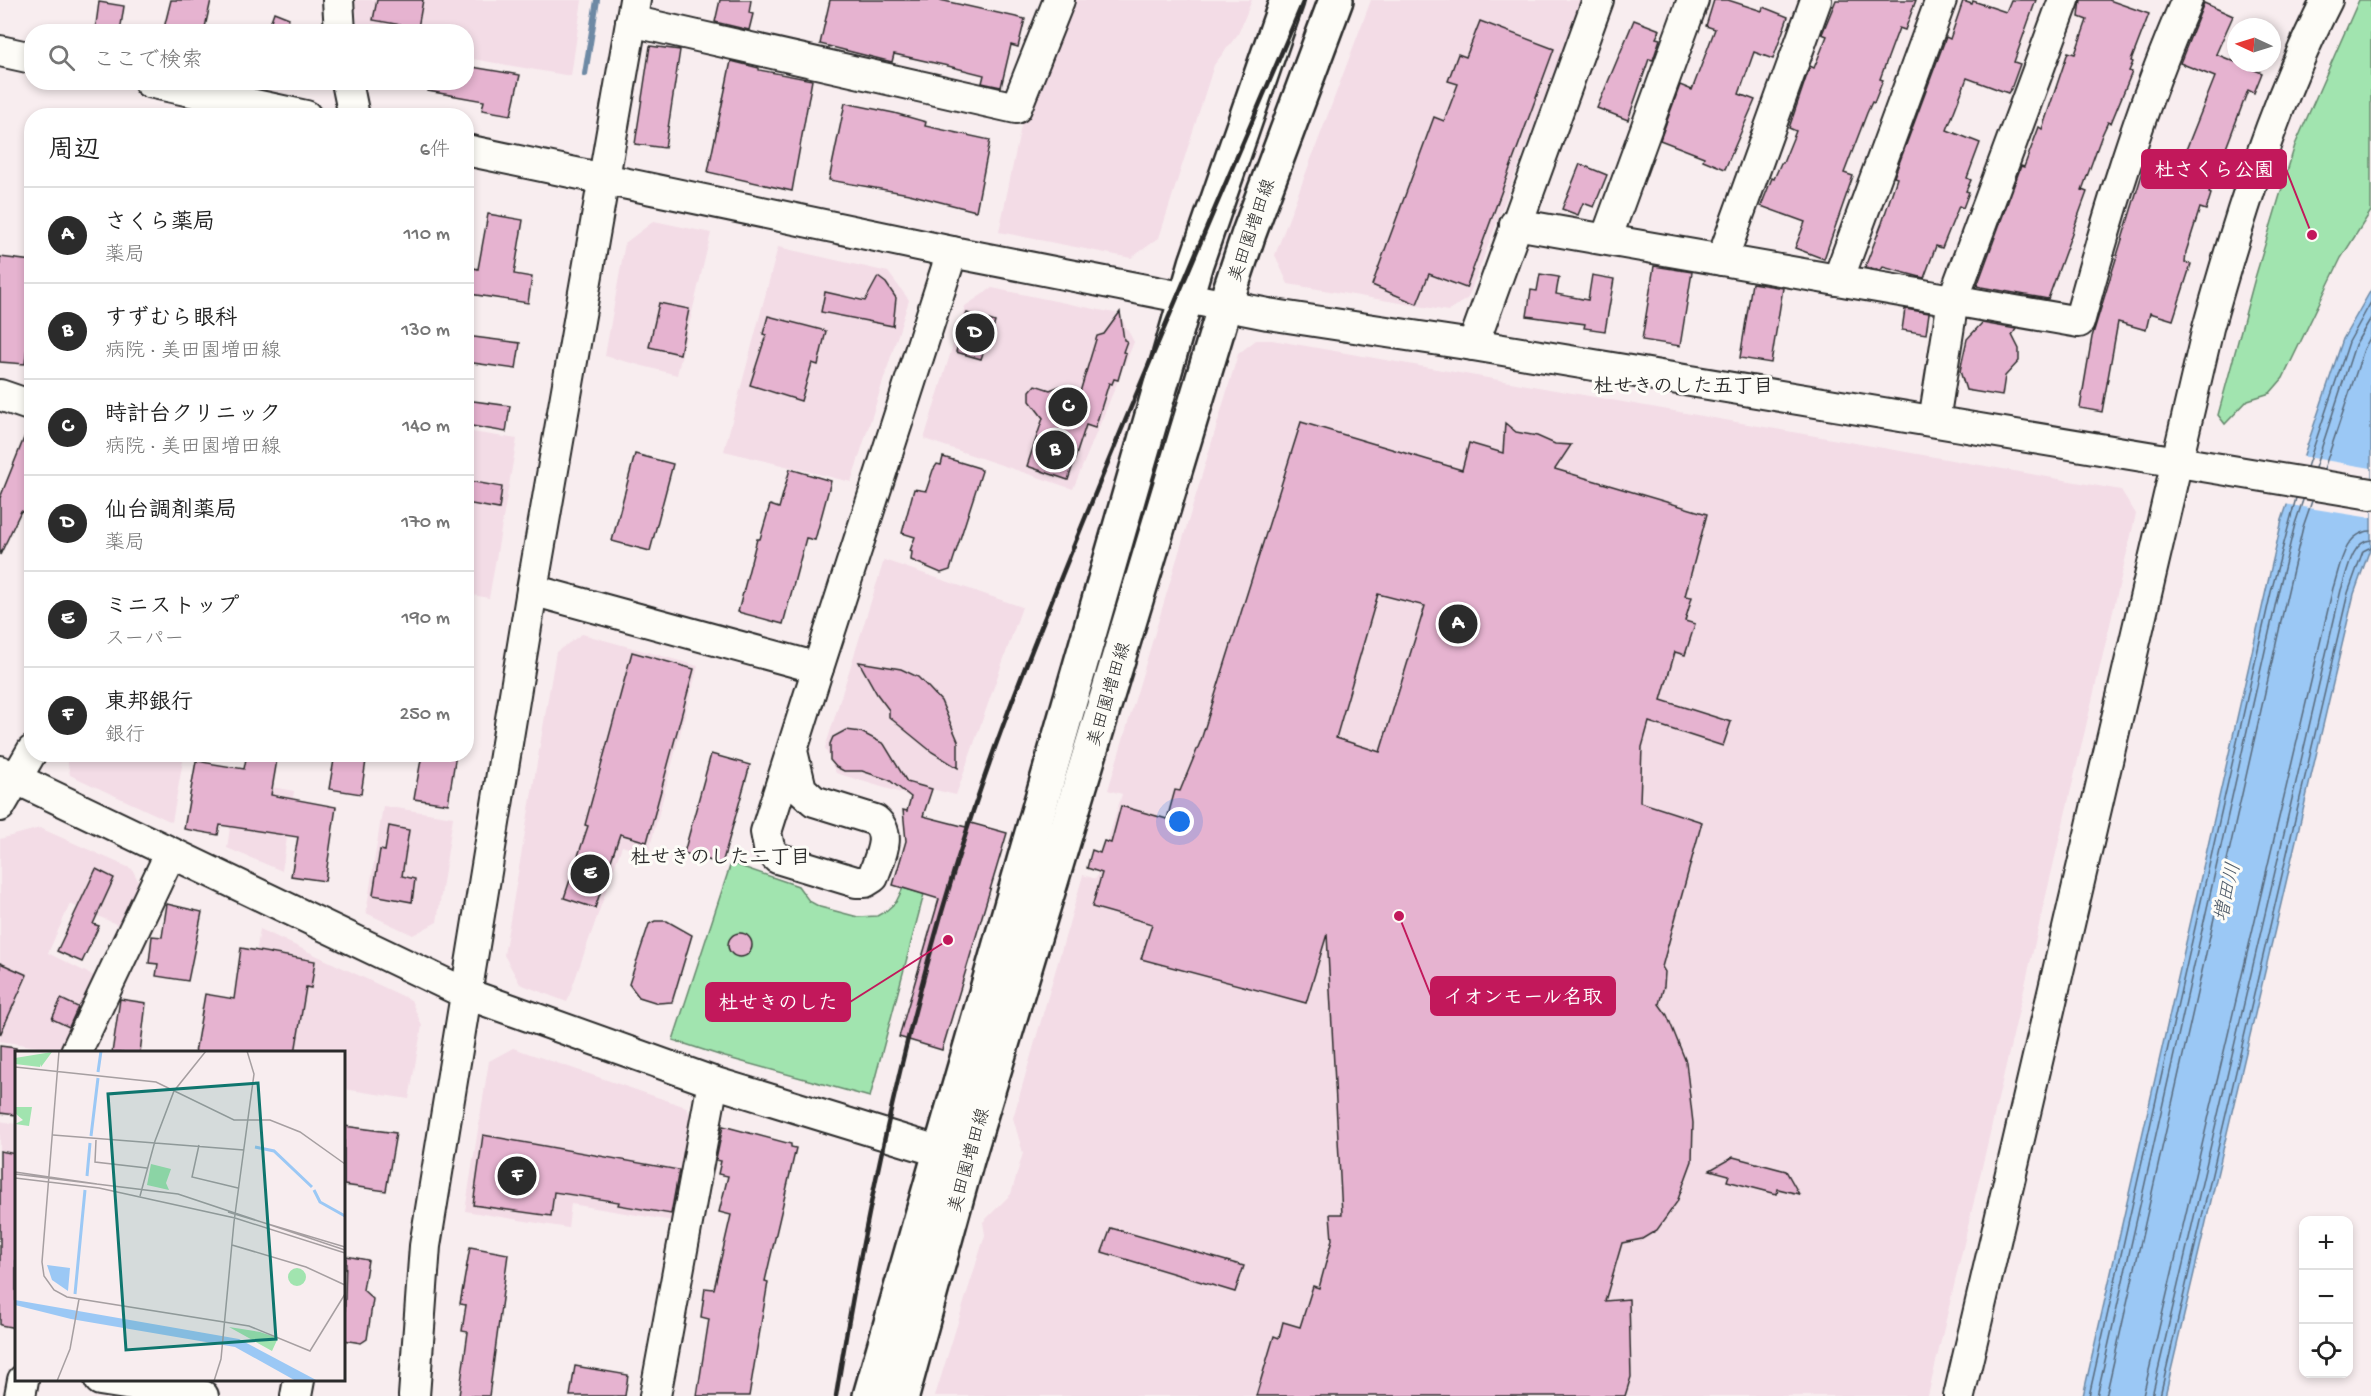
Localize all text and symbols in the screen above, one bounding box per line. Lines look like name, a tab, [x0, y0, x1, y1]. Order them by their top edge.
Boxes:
north arrow	[2227, 18, 2281, 72]
search box	[24, 24, 474, 90]
icon: search	[45, 41, 78, 74]
text: ここで検索	[93, 49, 203, 75]
text: 周辺	[48, 137, 100, 168]
text: 6件	[420, 140, 450, 163]
callout: 杜さくら公園	[2142, 150, 2286, 188]
text: 杜さくら公園	[2154, 160, 2274, 184]
street label: 美田園増田線	[1225, 176, 1281, 285]
text: さくら薬局	[105, 211, 215, 237]
text: A	[62, 224, 73, 247]
text: 110 m	[404, 224, 450, 247]
text: 薬局	[105, 245, 145, 268]
text: すずむら眼科	[105, 307, 237, 333]
pin: D	[956, 310, 994, 356]
text: B	[62, 320, 73, 343]
text: 130 m	[401, 320, 450, 343]
text: 病院 · 美田園増田線	[105, 341, 281, 364]
district label: 杜せきのした五丁目	[1593, 376, 1773, 400]
pin: C	[1048, 384, 1088, 430]
text: 時計台クリニック	[105, 403, 281, 429]
text: C	[62, 416, 73, 439]
text: 140 m	[402, 416, 450, 439]
pin: B	[1036, 428, 1074, 472]
text: 病院 · 美田園増田線	[105, 437, 281, 460]
text: 仙台調剤薬局	[105, 499, 237, 525]
text: D	[61, 512, 74, 535]
text: 170 m	[401, 512, 450, 535]
text: 薬局	[105, 533, 145, 556]
text: ミニストップ	[105, 595, 239, 621]
pin: A	[1438, 602, 1478, 646]
text: E	[61, 608, 74, 631]
text: 190 m	[402, 608, 450, 631]
text: スーパー	[105, 629, 184, 652]
street label: 美田園増田線	[1084, 640, 1136, 749]
text: 東邦銀行	[105, 691, 193, 717]
text: F	[62, 704, 73, 727]
text: 250 m	[399, 704, 450, 727]
text: 銀行	[105, 725, 145, 748]
your location	[1165, 807, 1194, 836]
district label: 杜せきのした二丁目	[630, 847, 810, 871]
pin: E	[570, 852, 610, 896]
water label: 増田川	[2210, 861, 2247, 925]
callout: イオンモール名取	[1431, 977, 1615, 1015]
callout: 杜せきのした	[706, 983, 850, 1021]
text: イオンモール名取	[1444, 986, 1602, 1011]
text: 杜せきのした	[718, 993, 838, 1017]
inset map	[15, 1051, 345, 1381]
street label: 美田園増田線	[944, 1106, 995, 1215]
pin: F	[498, 1154, 536, 1198]
map controls	[2299, 1216, 2353, 1378]
button: +	[2299, 1216, 2353, 1270]
button: −	[2299, 1270, 2353, 1324]
button: locate	[2299, 1324, 2353, 1378]

